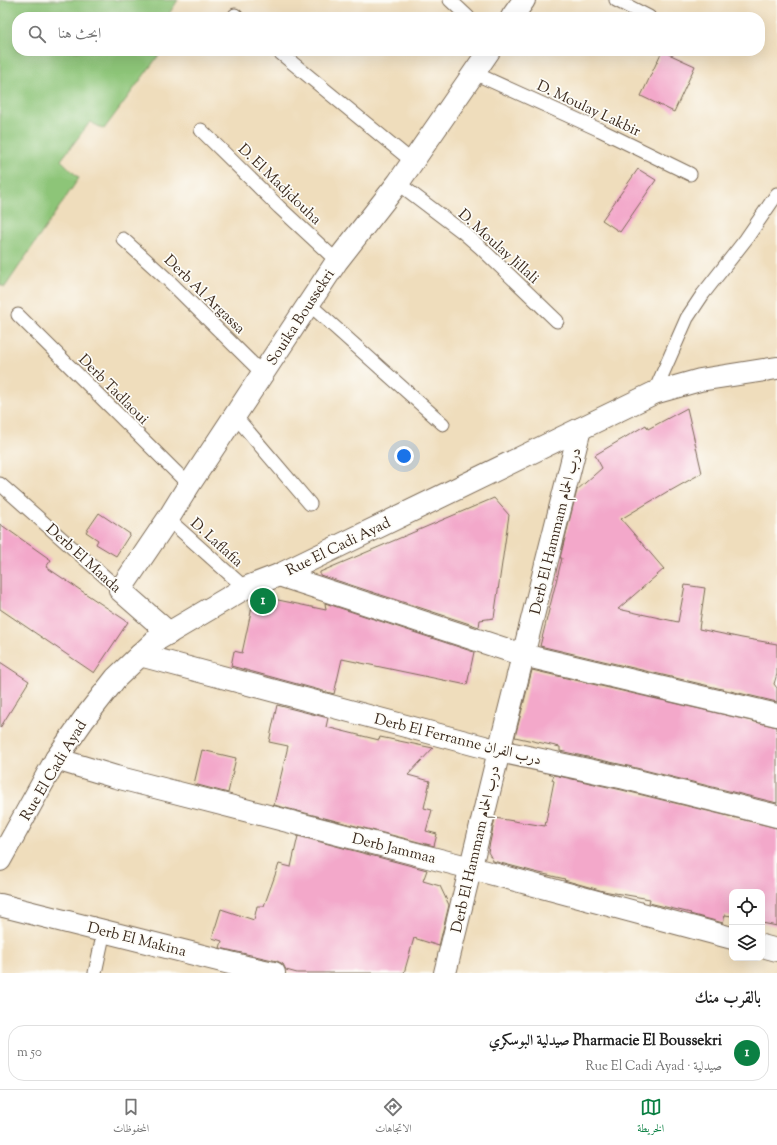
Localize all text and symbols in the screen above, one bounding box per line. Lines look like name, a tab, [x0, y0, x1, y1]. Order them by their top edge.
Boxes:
search box	[12, 12, 765, 56]
icon: search	[26, 23, 48, 45]
text: ابحث هنا	[58, 24, 101, 45]
street label: D. Moulay Lakbir	[533, 76, 644, 143]
street label: D. El Madjdouha	[233, 140, 325, 230]
street label: D. Moulay Jillali	[453, 205, 543, 289]
street label: Derb Al Argassa	[159, 251, 249, 339]
street label: Souika Boussekri	[262, 266, 340, 370]
street label: Derb Tadlaoui	[73, 350, 153, 430]
your location	[394, 446, 414, 466]
street label: Derb El Hammam درب الحمام	[526, 446, 588, 617]
street label: Rue El Cadi Ayad	[283, 513, 395, 582]
street label: D. Laflafia	[185, 514, 247, 573]
street label: Derb El Maada	[41, 520, 125, 599]
pin: 1	[250, 586, 276, 616]
street label: Derb El Ferranne درب الفران	[372, 710, 543, 771]
street label: Rue El Cadi Ayad	[16, 716, 93, 825]
street label: Derb El Hammam درب الحمام	[447, 764, 507, 935]
street label: Derb Jammaa	[350, 829, 438, 870]
map controls	[729, 889, 765, 961]
button: locate	[729, 889, 765, 925]
street label: Derb El Makina	[85, 918, 188, 963]
button: layers	[729, 925, 765, 961]
text: بالقرب منك	[695, 987, 761, 1011]
text: Pharmacie El Boussekri صيدلية البوسكري	[489, 1031, 722, 1052]
text: 50 m	[17, 1044, 42, 1062]
text: 1	[745, 1044, 749, 1062]
text: صيدلية · Rue El Cadi Ayad	[586, 1058, 722, 1076]
tab: المحفوظات	[113, 1096, 149, 1139]
tab: الاتجاهات	[375, 1096, 412, 1139]
tab: الخريطة	[637, 1096, 664, 1139]

